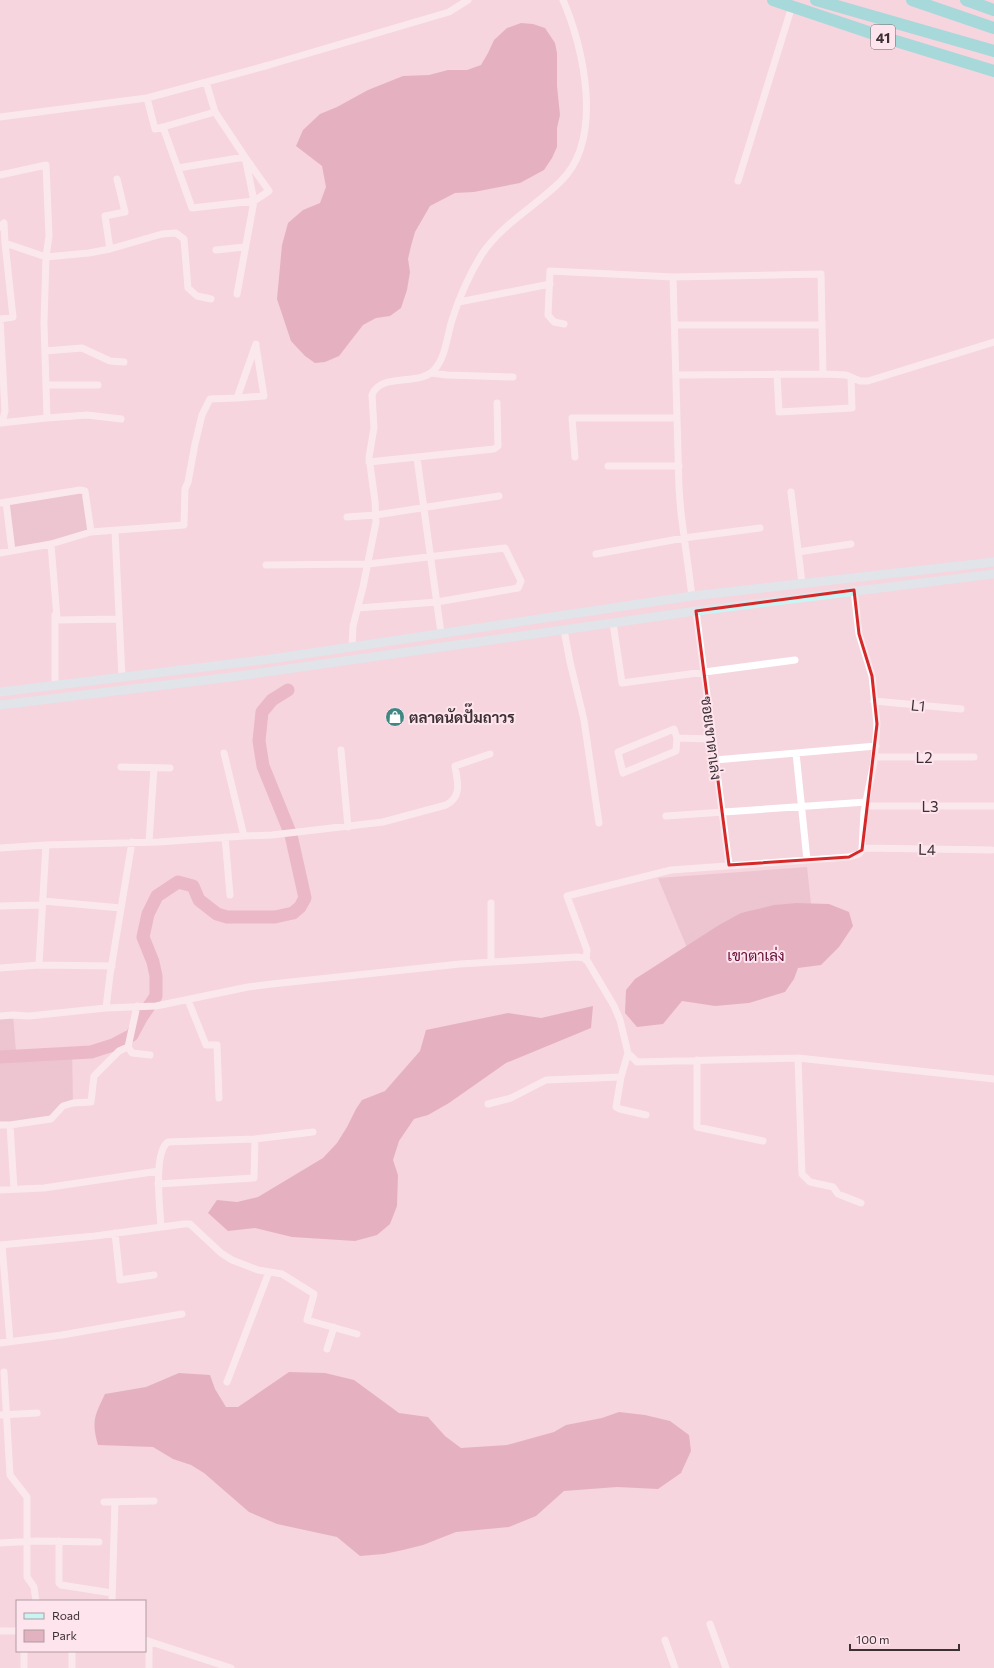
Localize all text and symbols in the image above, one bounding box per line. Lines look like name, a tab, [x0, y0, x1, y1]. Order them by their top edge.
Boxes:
road number: 41	[871, 25, 895, 49]
street label: ซอยเขาตาเล่ง	[698, 695, 726, 781]
street label: L1	[910, 695, 926, 715]
place label: ตลาดนัดปั๊มถาวร	[409, 703, 515, 726]
shop icon: ตลาดนัดปั๊มถาวร	[384, 706, 406, 728]
street label: L2	[916, 748, 932, 766]
street label: L3	[921, 797, 939, 815]
street label: L4	[918, 840, 936, 858]
park label: เขาตาเล่ง	[727, 946, 785, 964]
legend	[16, 1600, 146, 1652]
text: Road	[52, 1608, 80, 1622]
scale bar	[850, 1626, 959, 1652]
text: Park	[52, 1628, 78, 1642]
text: 100 m	[856, 1632, 890, 1646]

